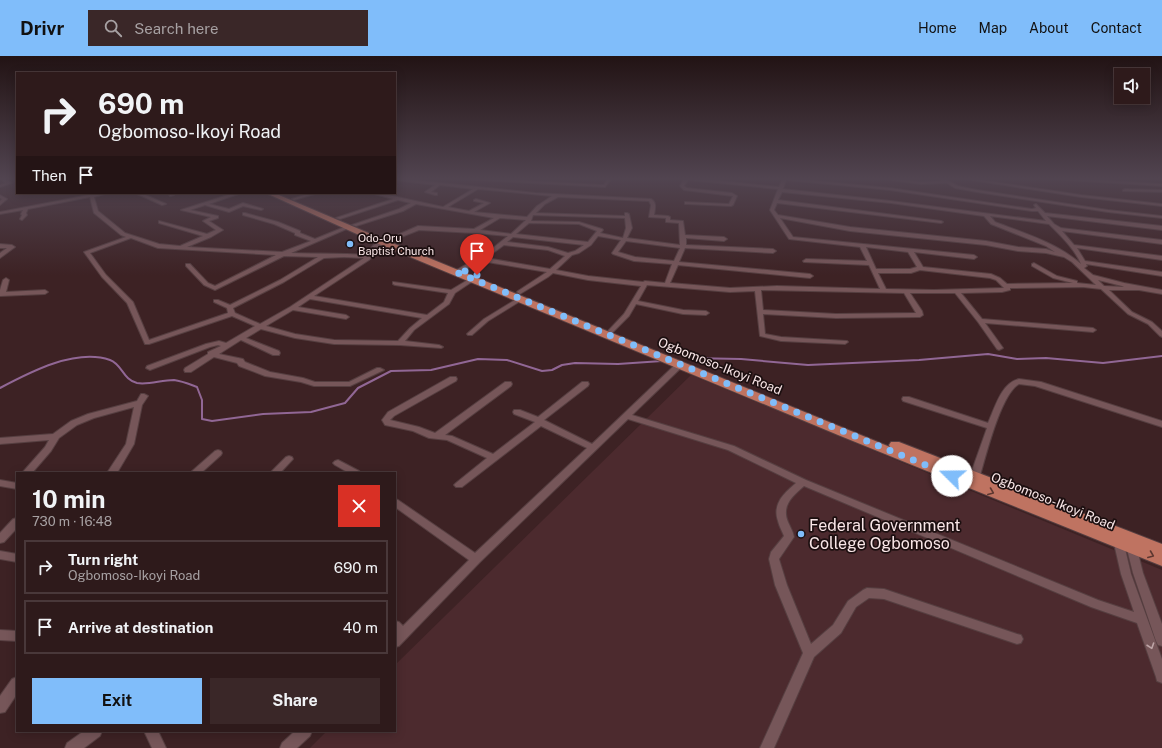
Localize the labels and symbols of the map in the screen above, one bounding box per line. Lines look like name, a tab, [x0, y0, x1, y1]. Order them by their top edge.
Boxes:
place label: Odo-Oru Baptist Church	[358, 232, 434, 257]
pin	[460, 234, 494, 275]
marker: Odo-Oru Baptist Church	[345, 239, 355, 249]
street label: Ogbomoso-Ikoyi Road	[656, 334, 784, 398]
position arrow	[931, 455, 973, 497]
street label: Ogbomoso-Ikoyi Road	[989, 469, 1117, 533]
one-way arrow	[987, 487, 994, 495]
place label: Federal Government College Ogbomoso	[809, 516, 961, 553]
marker: Federal Government College Ogbomoso	[796, 529, 806, 539]
one-way arrow	[1146, 550, 1154, 558]
one-way arrow	[1147, 643, 1155, 650]

